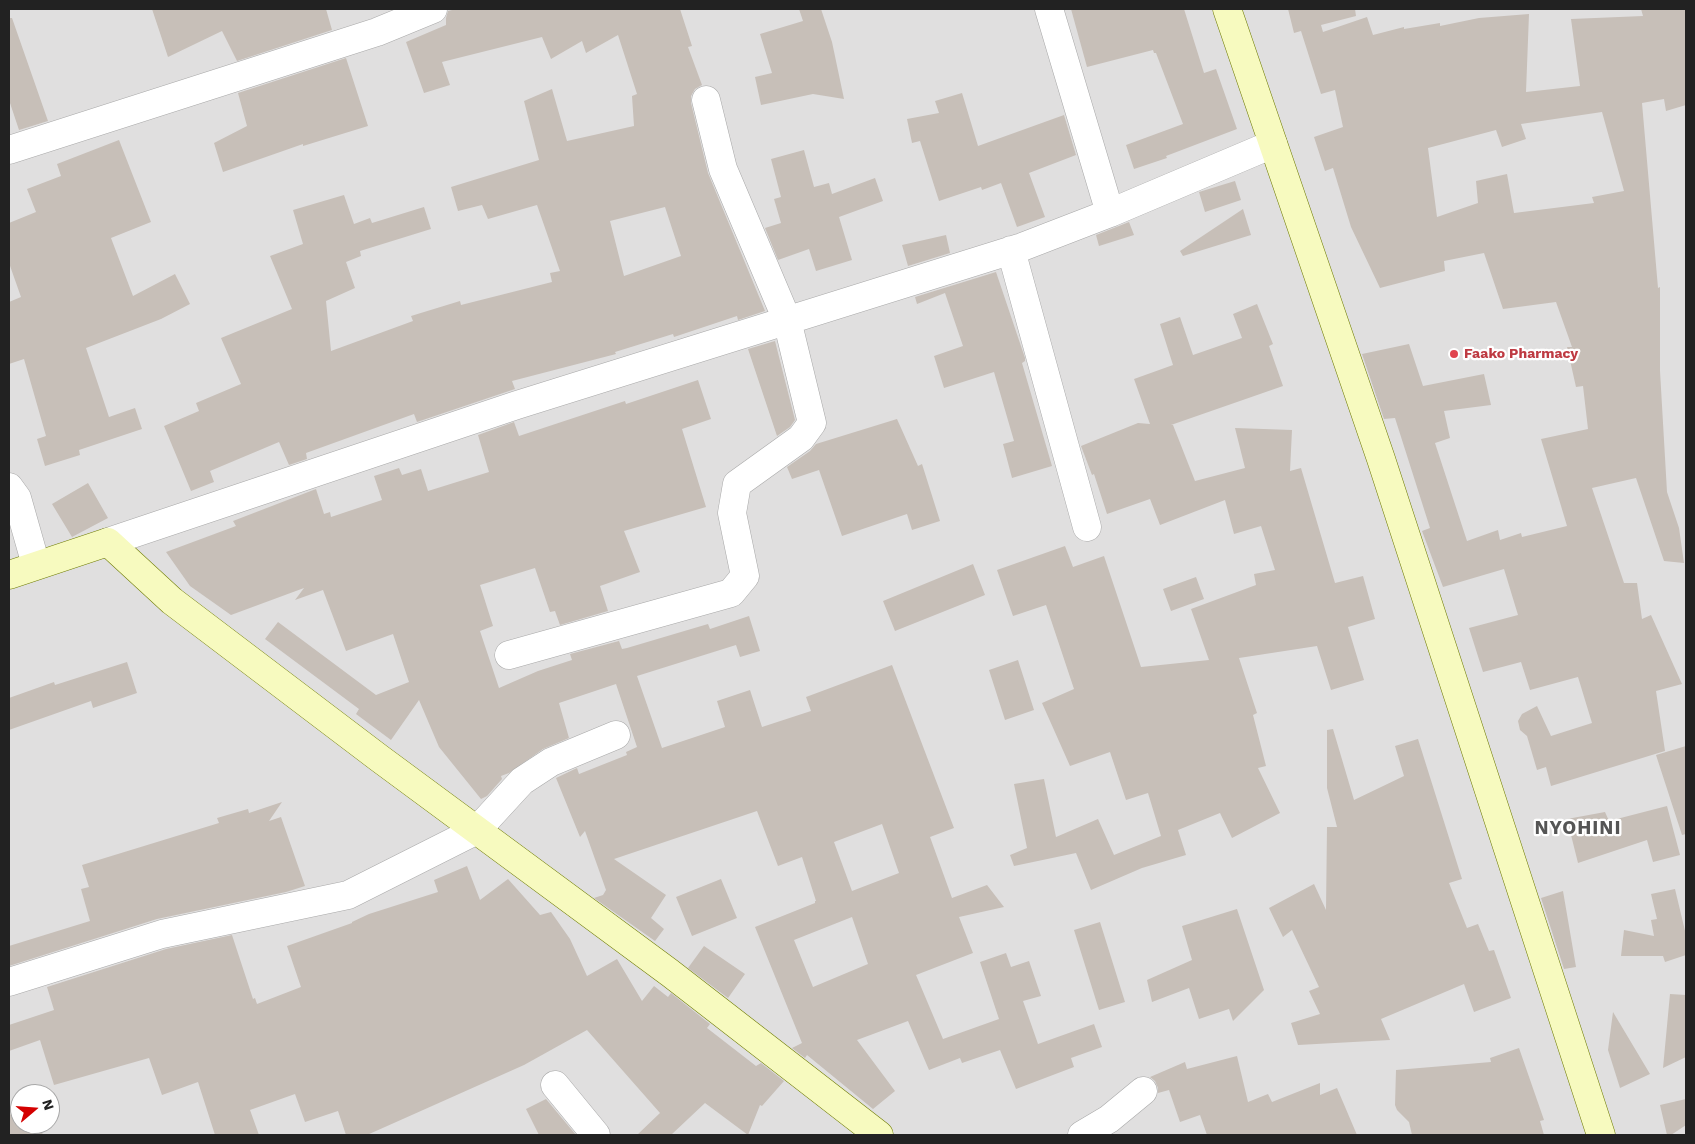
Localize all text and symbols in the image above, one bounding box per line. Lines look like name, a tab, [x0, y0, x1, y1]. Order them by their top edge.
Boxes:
place label: Faako Pharmacy	[1464, 346, 1578, 362]
marker: Faako Pharmacy	[1448, 348, 1460, 360]
district label: NYOHINI	[1534, 817, 1622, 839]
north arrow	[10, 1084, 60, 1134]
text: N	[39, 1097, 58, 1112]

